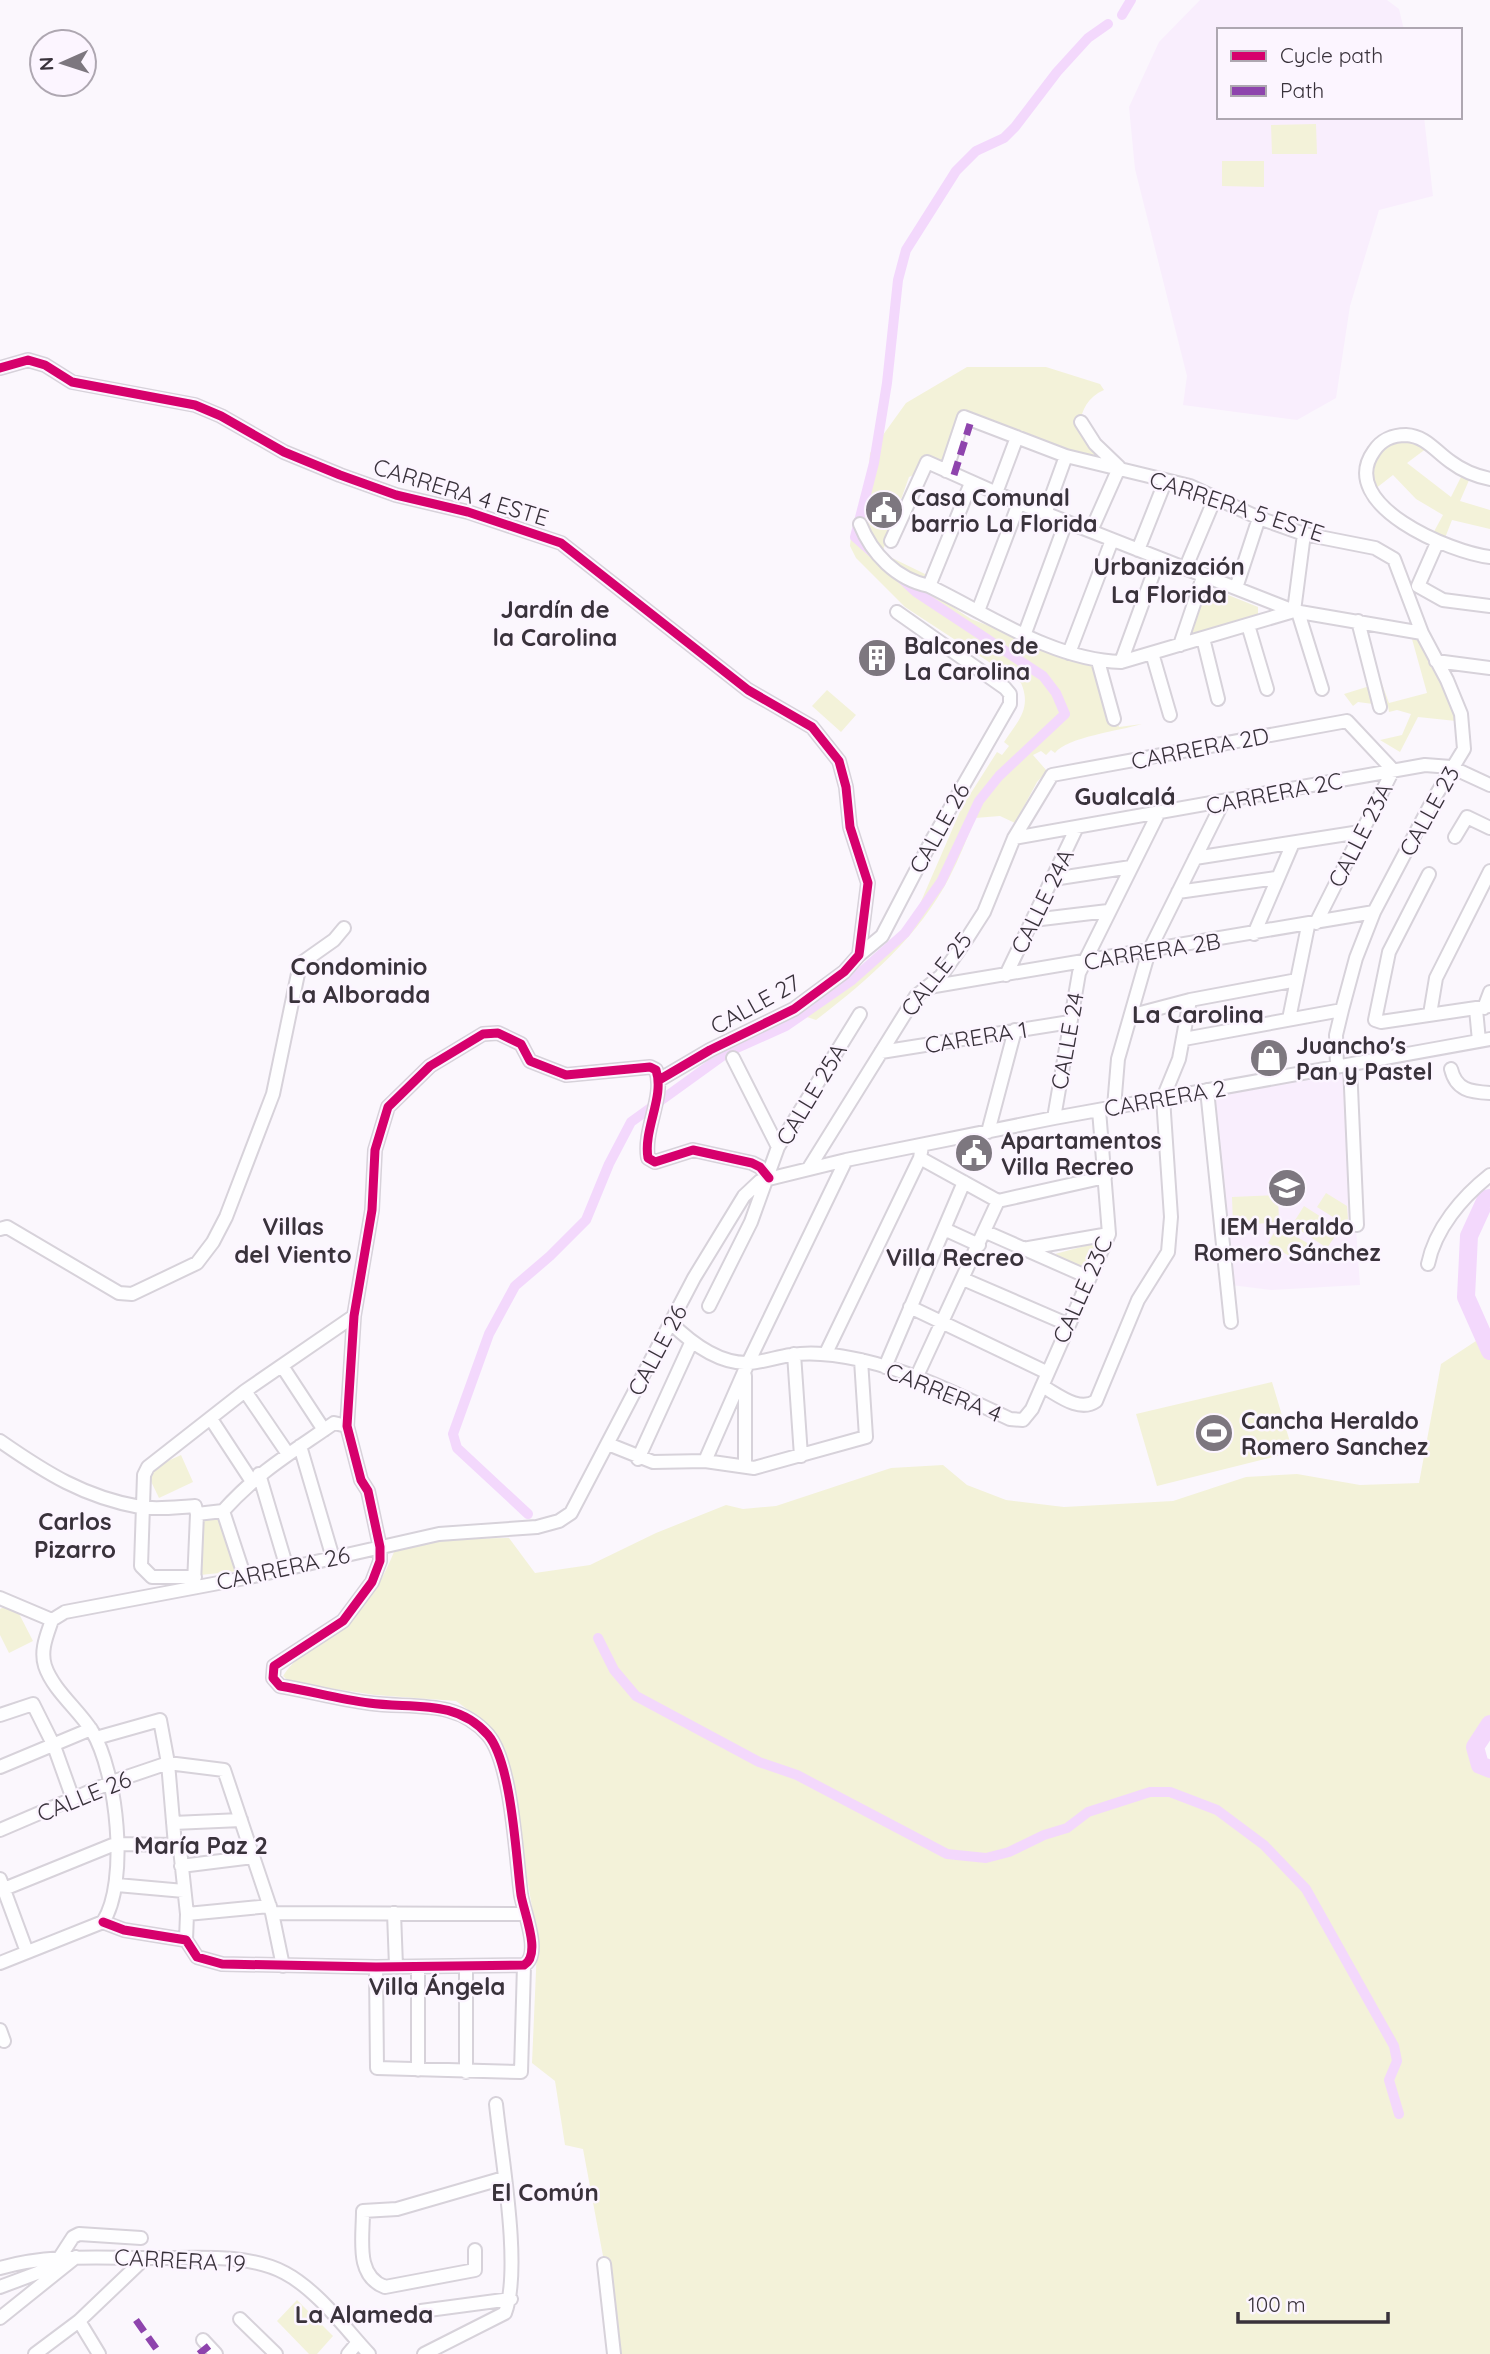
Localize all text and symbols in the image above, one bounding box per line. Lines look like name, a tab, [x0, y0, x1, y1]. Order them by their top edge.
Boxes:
north arrow	[28, 28, 98, 98]
legend	[1217, 28, 1462, 119]
text: Cycle path	[1280, 42, 1383, 68]
text: N	[34, 56, 58, 71]
text: Path	[1280, 77, 1324, 103]
street label: CARRERA 4 ESTE	[370, 452, 552, 532]
street label: CARRERA 5 ESTE	[1146, 464, 1328, 548]
place label: Casa Comunal barrio La Florida	[911, 483, 1097, 538]
public building icon: Casa Comunal barrio La Florida	[863, 489, 905, 531]
district label: Urbanización La Florida	[1093, 551, 1245, 609]
district label: Jardín de la Carolina	[493, 594, 617, 652]
place label: Balcones de La Carolina	[904, 631, 1039, 686]
building icon: Balcones de La Carolina	[856, 637, 898, 679]
street label: CARRERA 2D	[1129, 720, 1271, 776]
street label: CALLE 23	[1392, 761, 1466, 861]
street label: CARRERA 2C	[1203, 766, 1345, 820]
street label: CALLE 26	[902, 778, 976, 878]
street label: CALLE 23A	[1321, 778, 1399, 892]
district label: Gualcalá	[1074, 781, 1176, 811]
street label: CALLE 24A	[1004, 844, 1080, 958]
street label: CALLE 25	[894, 926, 978, 1022]
street label: CARRERA 2B	[1082, 926, 1222, 976]
district label: Condominio La Alborada	[288, 951, 430, 1009]
street label: CALLE 27	[705, 968, 805, 1040]
street label: CALLE 24	[1044, 990, 1090, 1092]
district label: La Carolina	[1132, 999, 1264, 1029]
street label: CARERA 1	[923, 1015, 1029, 1059]
place label: Juancho's Pan y Pastel	[1296, 1031, 1433, 1086]
shop icon: Juancho's Pan y Pastel	[1248, 1037, 1290, 1079]
street label: CALLE 25A	[769, 1038, 853, 1150]
street label: CARRERA 2	[1102, 1073, 1228, 1123]
place label: Apartamentos Villa Recreo	[1001, 1126, 1162, 1181]
public building icon: Apartamentos Villa Recreo	[953, 1132, 995, 1174]
school or university icon: IEM Heraldo Romero Sánchez	[1266, 1167, 1308, 1209]
district label: Villas del Viento	[234, 1211, 352, 1269]
place label: IEM Heraldo Romero Sánchez	[1193, 1212, 1381, 1267]
street label: CALLE 23C	[1046, 1232, 1118, 1348]
district label: Villa Recreo	[886, 1242, 1024, 1272]
street label: CALLE 26	[621, 1300, 693, 1400]
street label: CARRERA 4	[882, 1356, 1006, 1428]
place label: Cancha Heraldo Romero Sanchez	[1241, 1406, 1428, 1461]
sports icon: Cancha Heraldo Romero Sanchez	[1193, 1412, 1235, 1454]
district label: Carlos Pizarro	[34, 1506, 116, 1564]
street label: CARRERA 26	[214, 1540, 352, 1596]
street label: CALLE 26	[33, 1764, 135, 1828]
district label: María Paz 2	[134, 1830, 268, 1860]
district label: Villa Ángela	[369, 1971, 505, 2001]
district label: El Común	[491, 2177, 599, 2207]
street label: CARRERA 19	[113, 2242, 247, 2278]
scale bar	[1238, 2280, 1388, 2324]
text: 100 m	[1248, 2291, 1306, 2317]
district label: La Alameda	[295, 2299, 433, 2329]

